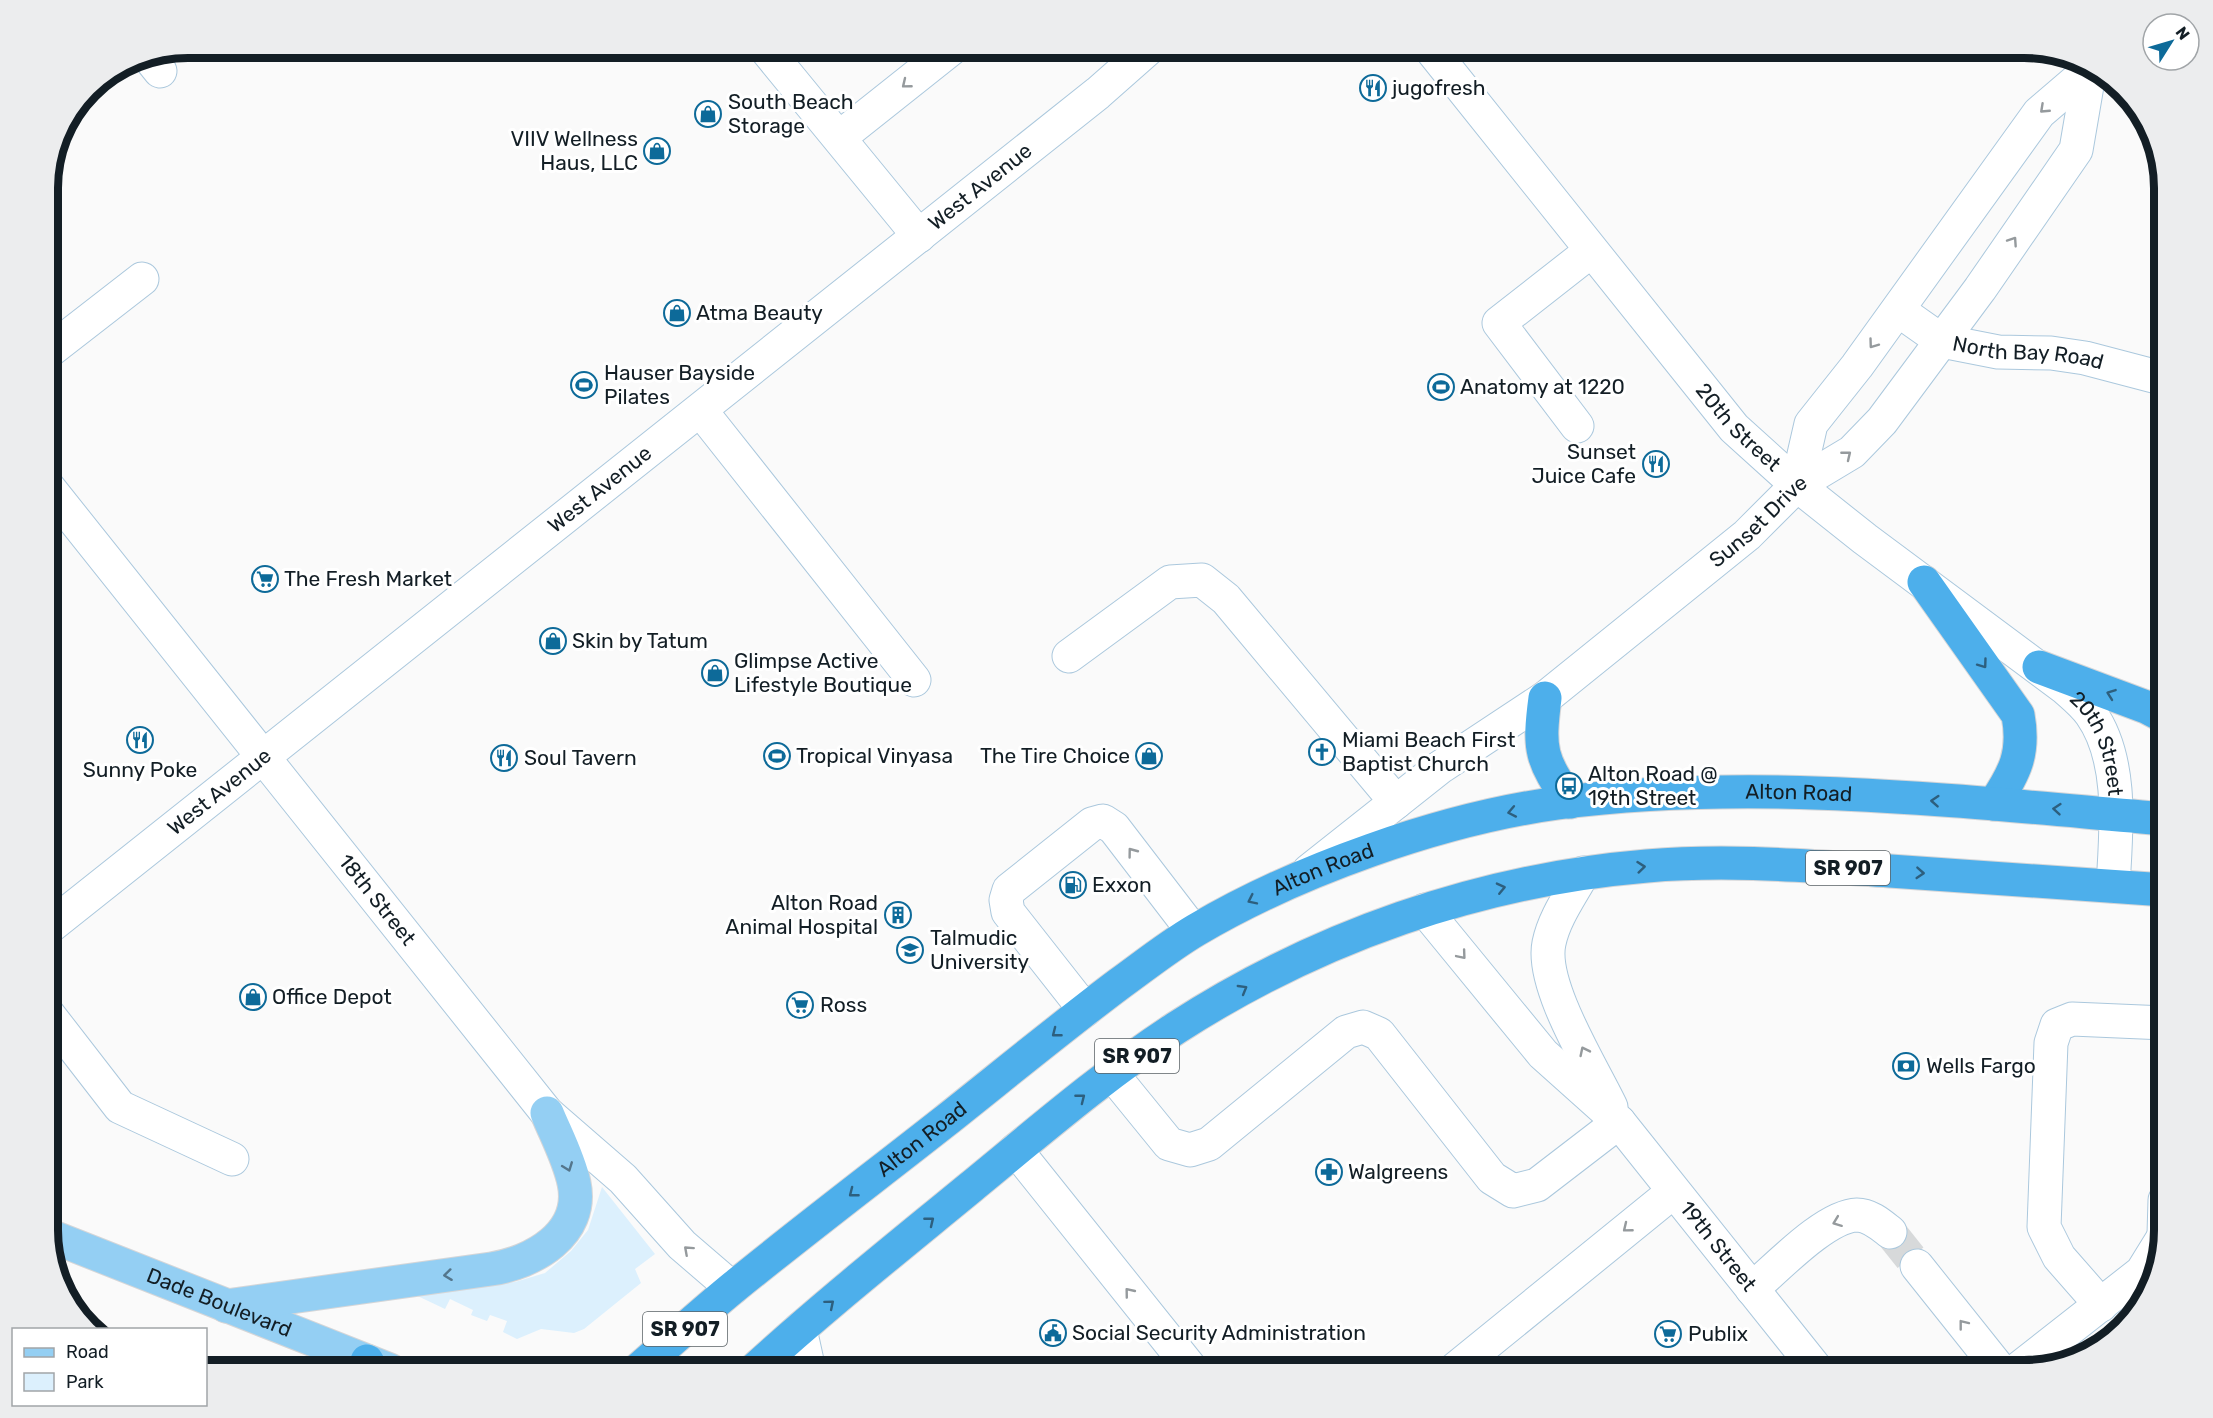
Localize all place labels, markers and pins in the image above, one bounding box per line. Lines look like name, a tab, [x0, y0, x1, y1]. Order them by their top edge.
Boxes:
restaurant icon: jugofresh	[1358, 73, 1388, 103]
place label: jugofresh	[1391, 75, 1486, 100]
place label: South Beach Storage	[728, 89, 854, 138]
shop icon: South Beach Storage	[693, 99, 723, 129]
place label: VIIV Wellness Haus, LLC	[511, 126, 638, 175]
shop icon: VIIV Wellness Haus, LLC	[642, 136, 672, 166]
shop icon: Atma Beauty	[662, 298, 692, 328]
place label: Atma Beauty	[696, 300, 823, 325]
place label: Hauser Bayside Pilates	[604, 360, 755, 409]
sports icon: Hauser Bayside Pilates	[569, 370, 599, 400]
sports icon: Anatomy at 1220	[1426, 372, 1456, 402]
place label: Anatomy at 1220	[1460, 374, 1625, 399]
place label: Sunset Juice Cafe	[1531, 439, 1636, 488]
restaurant icon: Sunset Juice Cafe	[1641, 449, 1671, 479]
supermarket icon: The Fresh Market	[250, 564, 280, 594]
place label: The Fresh Market	[284, 566, 452, 591]
shop icon: Skin by Tatum	[538, 626, 568, 656]
place label: Skin by Tatum	[572, 628, 708, 653]
place label: Glimpse Active Lifestyle Boutique	[734, 648, 912, 697]
shop icon: Glimpse Active Lifestyle Boutique	[700, 658, 730, 688]
restaurant icon: Sunny Poke	[125, 725, 155, 755]
place label: Miami Beach First Baptist Church	[1342, 727, 1515, 776]
church icon: Miami Beach First Baptist Church	[1307, 737, 1337, 767]
sports icon: Tropical Vinyasa	[762, 741, 792, 771]
shop icon: The Tire Choice	[1134, 741, 1164, 771]
restaurant icon: Soul Tavern	[489, 743, 519, 773]
place label: Tropical Vinyasa	[796, 743, 953, 768]
place label: The Tire Choice	[980, 743, 1130, 768]
place label: Soul Tavern	[524, 745, 637, 770]
place label: Sunny Poke	[83, 757, 197, 782]
place label: Alton Road @ 19th Street	[1588, 761, 1718, 810]
bus stop icon: Alton Road @ 19th Street	[1554, 771, 1584, 801]
fuel station icon: Exxon	[1058, 870, 1088, 900]
place label: Exxon	[1092, 872, 1152, 897]
place label: Alton Road Animal Hospital	[725, 890, 878, 939]
building icon: Alton Road Animal Hospital	[883, 900, 913, 930]
place label: Talmudic University	[930, 925, 1030, 974]
school or university icon: Talmudic University	[895, 935, 925, 965]
shop icon: Office Depot	[238, 982, 268, 1012]
place label: Office Depot	[272, 984, 392, 1009]
supermarket icon: Ross	[785, 990, 815, 1020]
place label: Ross	[820, 992, 867, 1017]
bank icon: Wells Fargo	[1891, 1051, 1921, 1081]
place label: Wells Fargo	[1926, 1053, 2036, 1078]
pharmacy icon: Walgreens	[1314, 1157, 1344, 1187]
place label: Walgreens	[1348, 1159, 1448, 1184]
public building icon: Social Security Administration	[1038, 1318, 1068, 1348]
supermarket icon: Publix	[1653, 1319, 1683, 1349]
place label: Social Security Administration	[1072, 1320, 1366, 1345]
place label: Publix	[1688, 1321, 1748, 1346]

